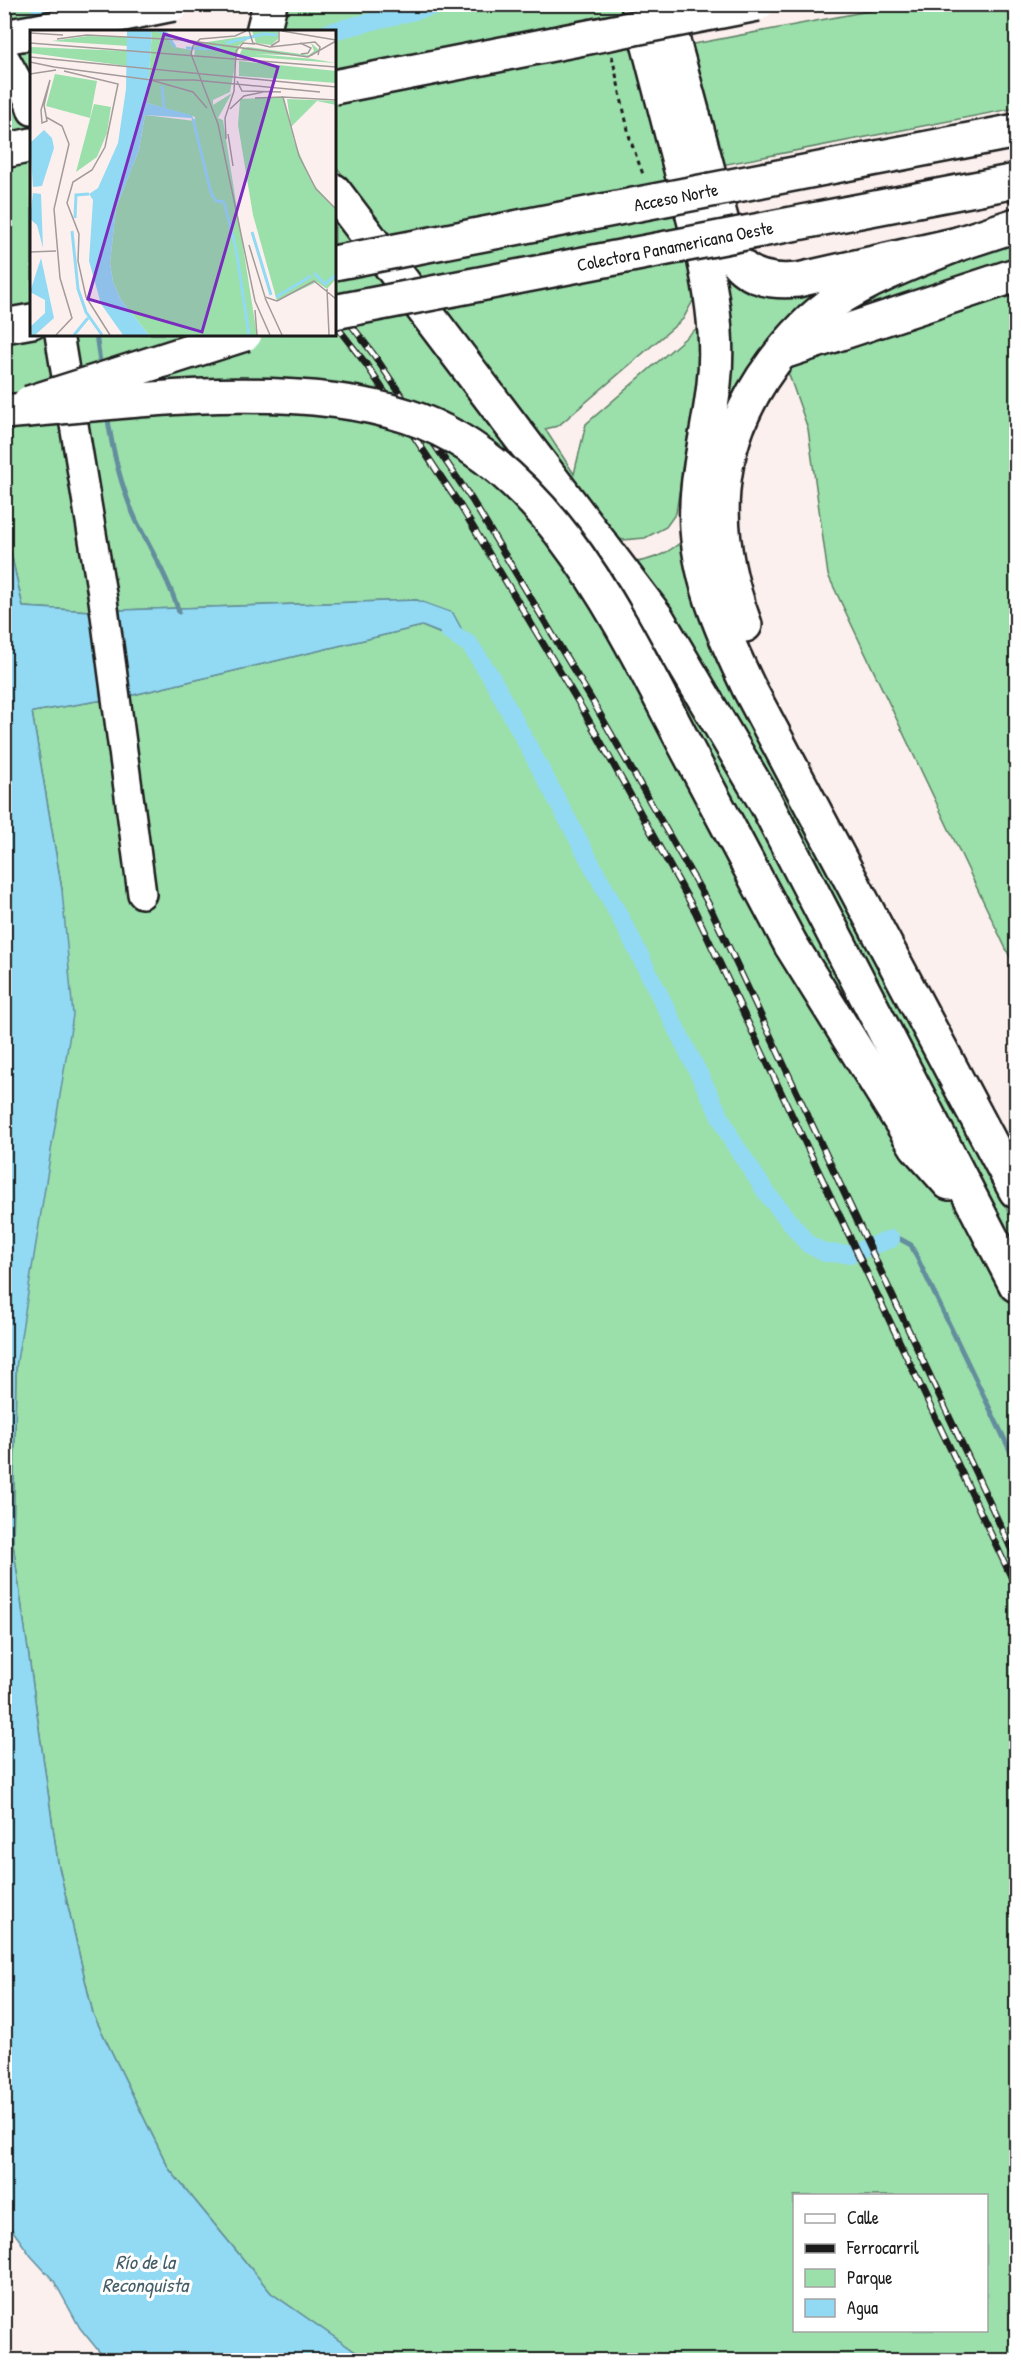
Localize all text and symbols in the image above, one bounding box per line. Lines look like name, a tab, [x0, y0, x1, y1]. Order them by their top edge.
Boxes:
inset map	[30, 30, 336, 336]
street label: Acceso Norte	[632, 177, 720, 217]
street label: Colectora Panamericana Oeste	[575, 215, 775, 277]
legend	[793, 2194, 988, 2332]
text: Calle	[847, 2205, 879, 2230]
text: Ferrocarril	[846, 2235, 919, 2260]
water label: Río de la Reconquista	[102, 2248, 190, 2299]
text: Parque	[847, 2265, 892, 2290]
text: Agua	[847, 2295, 878, 2320]

